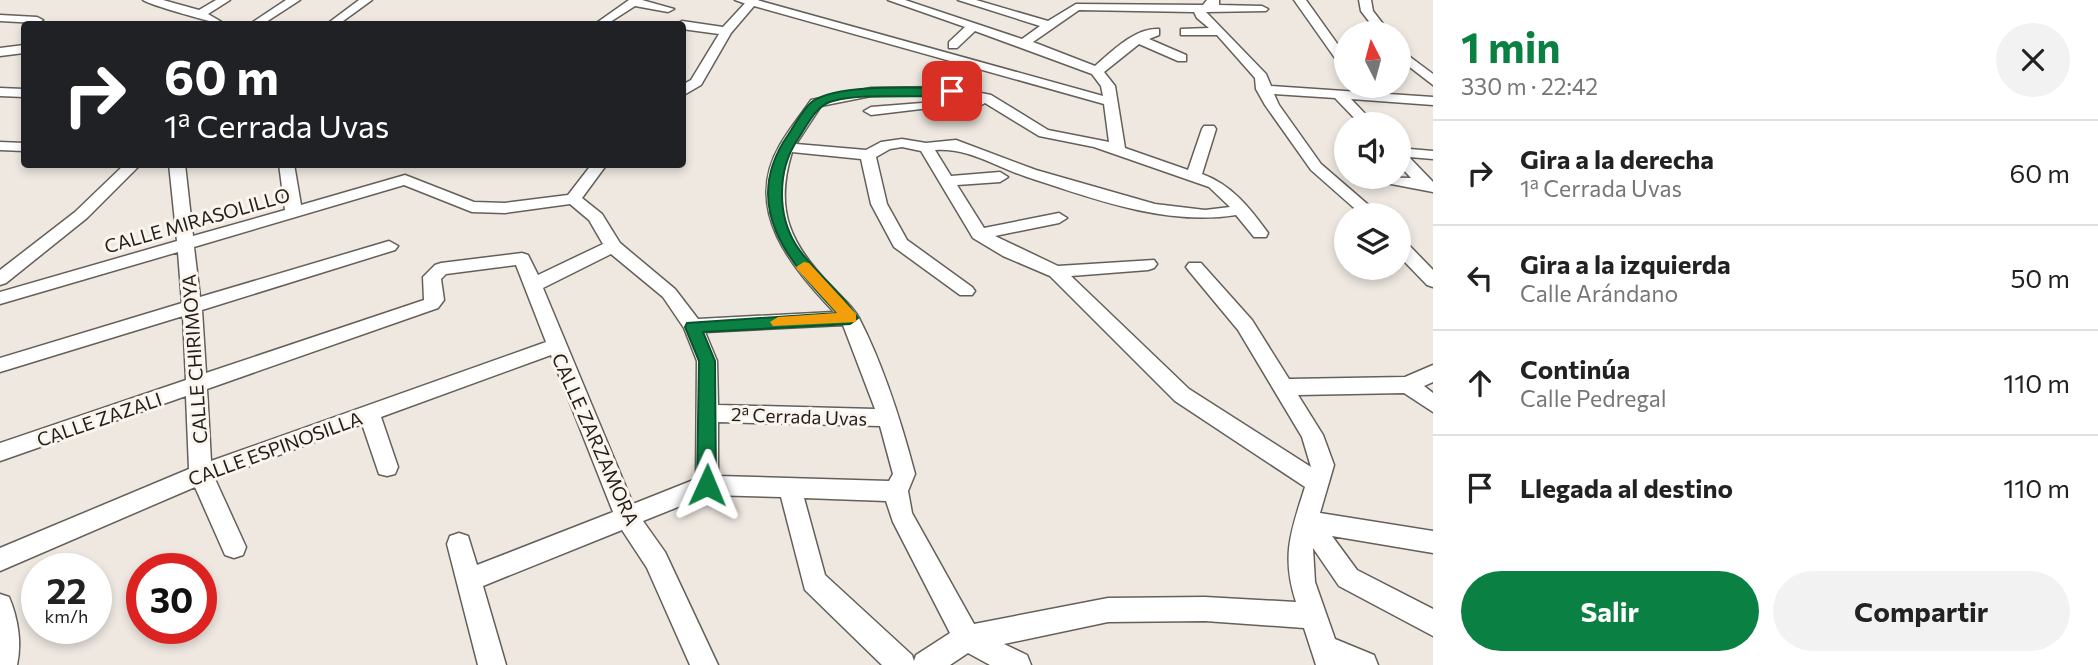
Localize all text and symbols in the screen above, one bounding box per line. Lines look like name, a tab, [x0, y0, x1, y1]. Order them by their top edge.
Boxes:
text: 1 min	[1461, 20, 1561, 72]
north arrow	[1334, 21, 1410, 98]
map controls	[1334, 21, 1411, 280]
button: close	[1996, 23, 2070, 97]
text: 60 m	[164, 45, 279, 105]
icon: right	[49, 49, 140, 140]
pin	[922, 61, 982, 121]
icon: arrive	[933, 72, 971, 110]
text: 330 m · 22:42	[1461, 72, 1598, 100]
text: 1ª Cerrada Uvas	[164, 105, 389, 145]
button: sound	[1334, 112, 1411, 189]
text: Gira a la derecha	[1520, 143, 1714, 174]
icon: right	[1461, 154, 1499, 192]
text: 60 m	[2010, 157, 2070, 188]
text: 1ª Cerrada Uvas	[1520, 174, 1682, 202]
street label: CALLE MIRASOLILLO	[102, 182, 292, 258]
button: layers	[1334, 203, 1411, 280]
text: Gira a la izquierda	[1520, 248, 1731, 279]
icon: left	[1461, 259, 1499, 297]
text: 50 m	[2010, 262, 2070, 293]
street label: CALLE CHIRIMOYA	[177, 273, 211, 445]
text: Calle Arándano	[1520, 279, 1678, 307]
street label: CALLE ZARZAMORA	[548, 349, 644, 529]
text: Continúa	[1520, 353, 1630, 384]
icon: ahead	[1461, 364, 1499, 402]
text: 110 m	[2003, 367, 2070, 398]
text: Calle Pedregal	[1520, 384, 1667, 412]
street label: CALLE ZAZALI	[33, 387, 165, 451]
street label: 2ª Cerrada Uvas	[731, 402, 867, 430]
street label: CALLE ESPINOSILLA	[185, 406, 365, 490]
position arrow	[670, 448, 744, 522]
icon: arrive	[1461, 469, 1499, 507]
text: Llegada al destino	[1520, 472, 1733, 503]
text: 110 m	[2003, 472, 2070, 503]
speed limit sign: 30	[126, 553, 217, 644]
text: 22	[47, 568, 86, 611]
button: Salir	[1461, 571, 1759, 651]
button: Compartir	[1773, 571, 2070, 651]
text: km/h	[45, 605, 88, 627]

